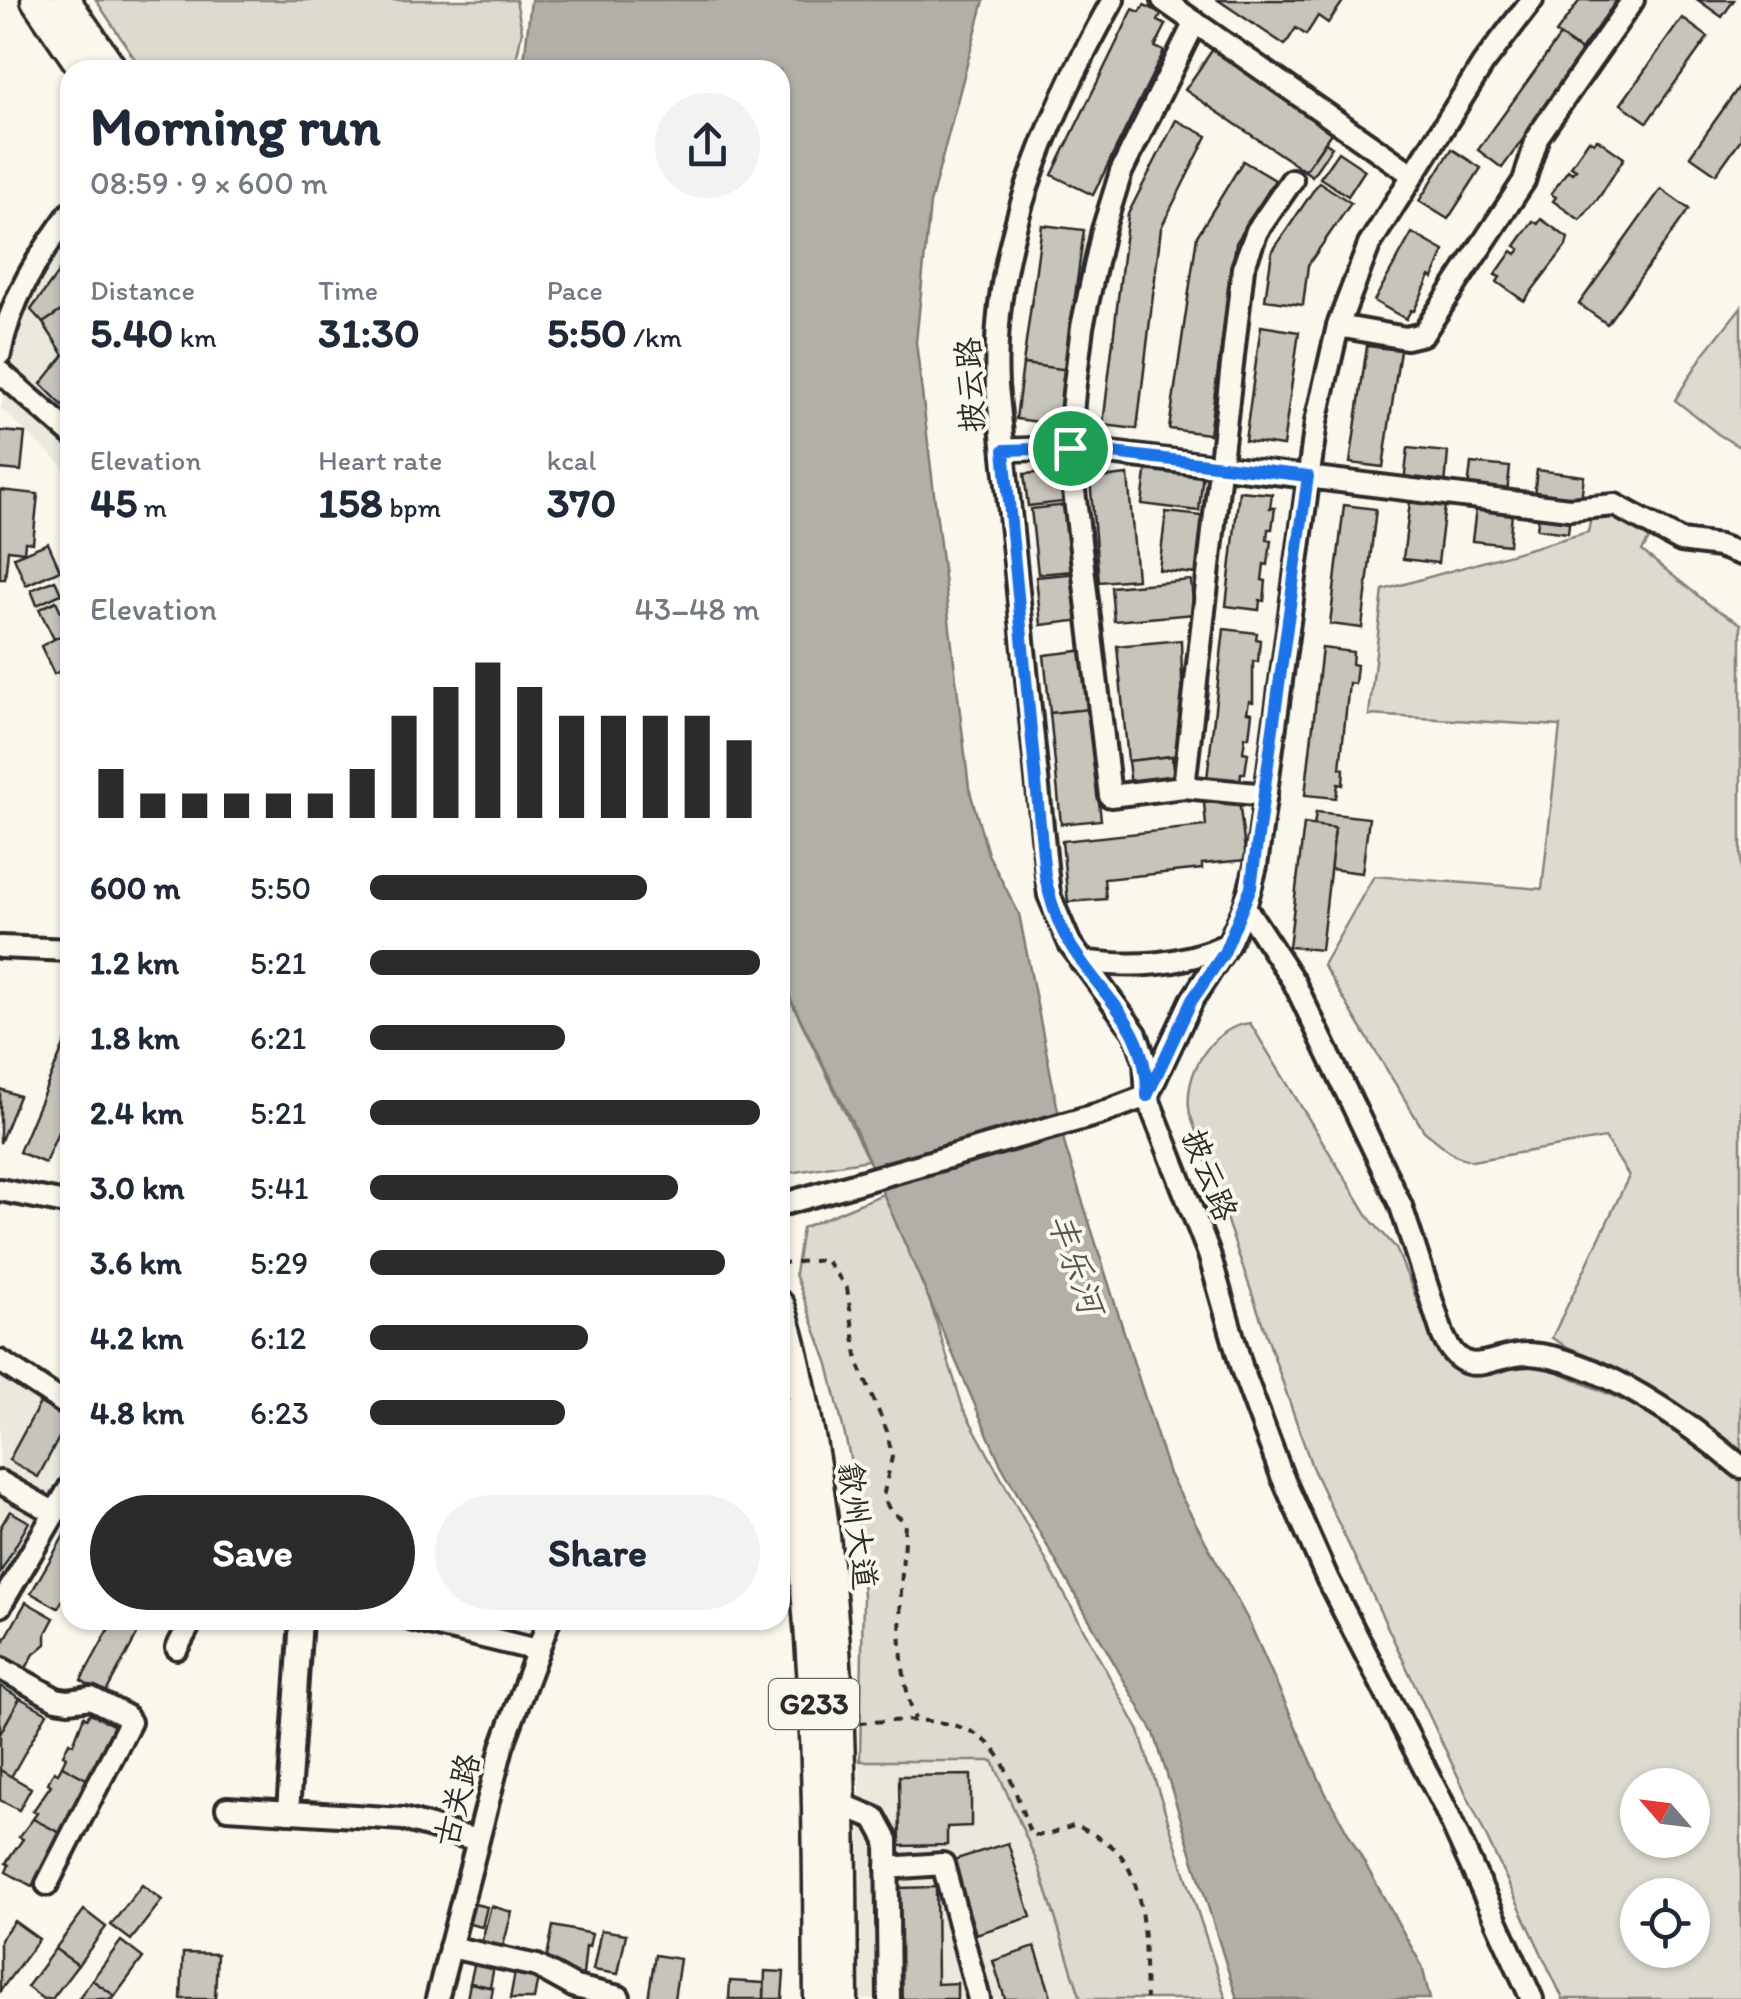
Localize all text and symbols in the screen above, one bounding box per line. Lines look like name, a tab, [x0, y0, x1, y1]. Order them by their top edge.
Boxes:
text: Morning run	[90, 93, 381, 159]
button: share	[655, 93, 760, 198]
text: 08:59 · 9 × 600 m	[90, 164, 328, 202]
text: Distance	[90, 273, 195, 307]
text: Time	[318, 273, 378, 307]
text: Pace	[547, 273, 603, 307]
text: 5.40	[90, 307, 174, 358]
text: 31:30	[318, 307, 420, 358]
text: 5:50	[547, 307, 627, 358]
text: km	[174, 320, 217, 354]
text: /km	[627, 320, 682, 354]
street label: 披云路	[949, 336, 991, 434]
pin	[1028, 406, 1113, 491]
icon: arrive	[1043, 421, 1098, 476]
text: Elevation	[90, 443, 201, 477]
text: Heart rate	[318, 443, 442, 477]
text: kcal	[547, 443, 596, 477]
text: 45	[90, 477, 137, 528]
text: 158	[318, 477, 383, 528]
text: 370	[547, 477, 616, 528]
text: m	[137, 490, 167, 524]
text: bpm	[383, 490, 441, 524]
text: Elevation	[90, 590, 217, 628]
text: 43–48 m	[635, 590, 760, 628]
text: 600 m	[90, 869, 180, 907]
text: 5:50	[250, 869, 311, 907]
text: 1.2 km	[90, 944, 179, 982]
text: 5:21	[250, 944, 306, 982]
text: 1.8 km	[90, 1019, 180, 1057]
text: 6:21	[250, 1019, 306, 1057]
text: 2.4 km	[90, 1094, 183, 1132]
text: 5:21	[250, 1094, 306, 1132]
street label: 披云路	[1174, 1123, 1246, 1227]
text: 3.0 km	[90, 1169, 185, 1207]
text: 5:41	[250, 1169, 309, 1207]
water label: 丰乐河	[1039, 1207, 1115, 1324]
text: 3.6 km	[90, 1244, 182, 1282]
text: 5:29	[250, 1244, 308, 1282]
text: 4.2 km	[90, 1319, 183, 1357]
text: 6:12	[250, 1319, 306, 1357]
text: 4.8 km	[90, 1394, 184, 1432]
text: 6:23	[250, 1394, 309, 1432]
street label: 歙州大道	[831, 1460, 885, 1592]
button: Save	[90, 1495, 415, 1610]
button: Share	[435, 1495, 760, 1610]
road number: G233	[769, 1679, 859, 1729]
street label: 古关路	[426, 1749, 488, 1851]
north arrow	[1620, 1768, 1710, 1858]
map controls	[1620, 1768, 1710, 1968]
button: locate	[1620, 1878, 1710, 1968]

